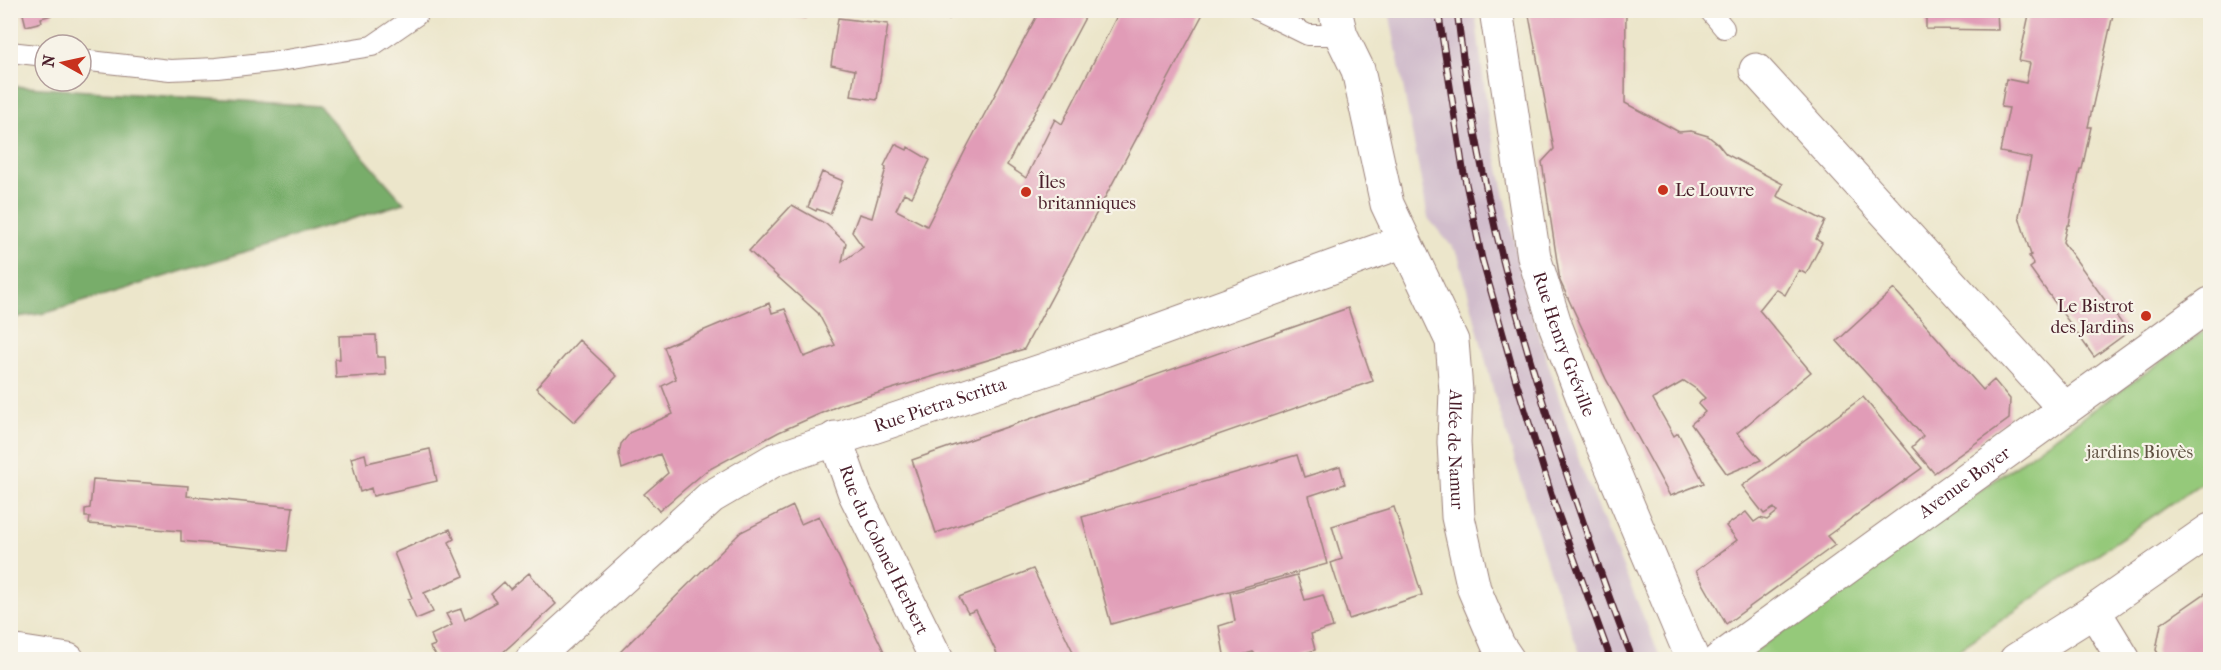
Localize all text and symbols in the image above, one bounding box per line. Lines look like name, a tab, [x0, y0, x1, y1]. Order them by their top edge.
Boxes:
north arrow	[33, 33, 93, 93]
text: N	[38, 53, 59, 68]
place label: Îles britanniques	[1037, 171, 1136, 214]
place label: Le Louvre	[1675, 180, 1754, 201]
marker: Le Louvre	[1656, 183, 1670, 197]
marker: Îles britanniques	[1019, 185, 1033, 199]
street label: Rue Henry Gréville	[1528, 269, 1599, 420]
place label: Le Bistrot des Jardins	[2050, 296, 2135, 338]
marker: Le Bistrot des Jardins	[2139, 309, 2153, 323]
street label: Rue Pietra Scritta	[871, 373, 1010, 437]
street label: Allée de Namur	[1443, 388, 1468, 510]
street label: Avenue Boyer	[1914, 442, 2015, 523]
park label: jardins Biovès	[2085, 442, 2194, 463]
street label: Rue du Colonel Herbert	[834, 462, 933, 639]

